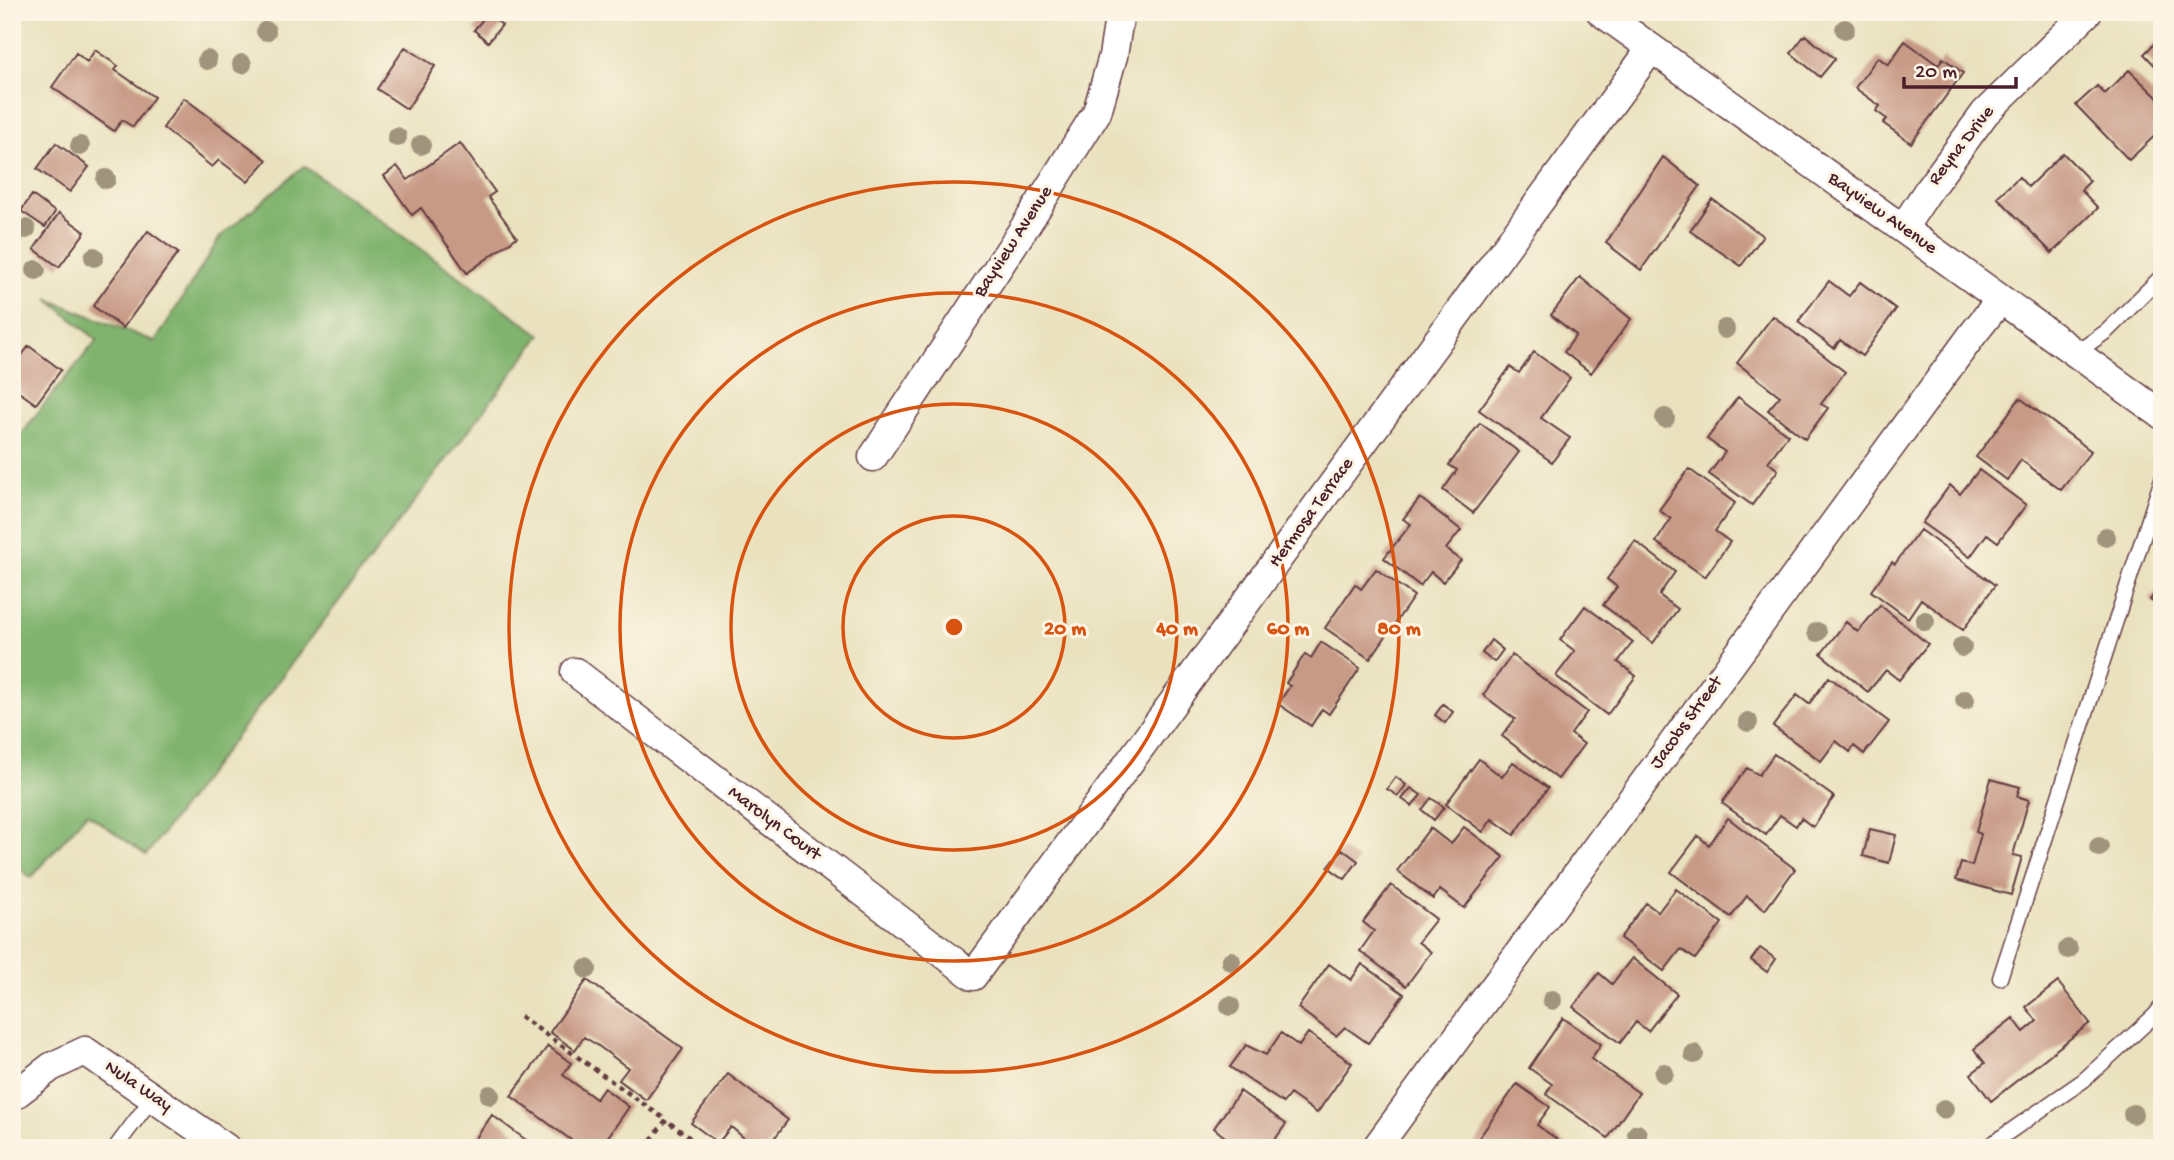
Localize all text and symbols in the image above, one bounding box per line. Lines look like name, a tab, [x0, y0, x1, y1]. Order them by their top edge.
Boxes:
scale bar	[1904, 46, 2016, 90]
text: 20 m	[1915, 61, 1957, 86]
street label: Reyna Drive	[1924, 101, 2000, 190]
street label: Bayview Avenue	[1822, 167, 1941, 260]
street label: Bayview Avenue	[969, 182, 1059, 303]
street label: Hermosa Terrace	[1264, 453, 1360, 572]
centre of rings	[942, 615, 966, 639]
text: 20 m	[1044, 618, 1086, 643]
text: 40 m	[1155, 618, 1198, 643]
text: 60 m	[1267, 618, 1309, 643]
text: 80 m	[1377, 618, 1421, 643]
street label: Jacobs Street	[1646, 670, 1730, 774]
street label: Marolyn Court	[723, 781, 827, 868]
street label: Nula Way	[100, 1056, 177, 1118]

